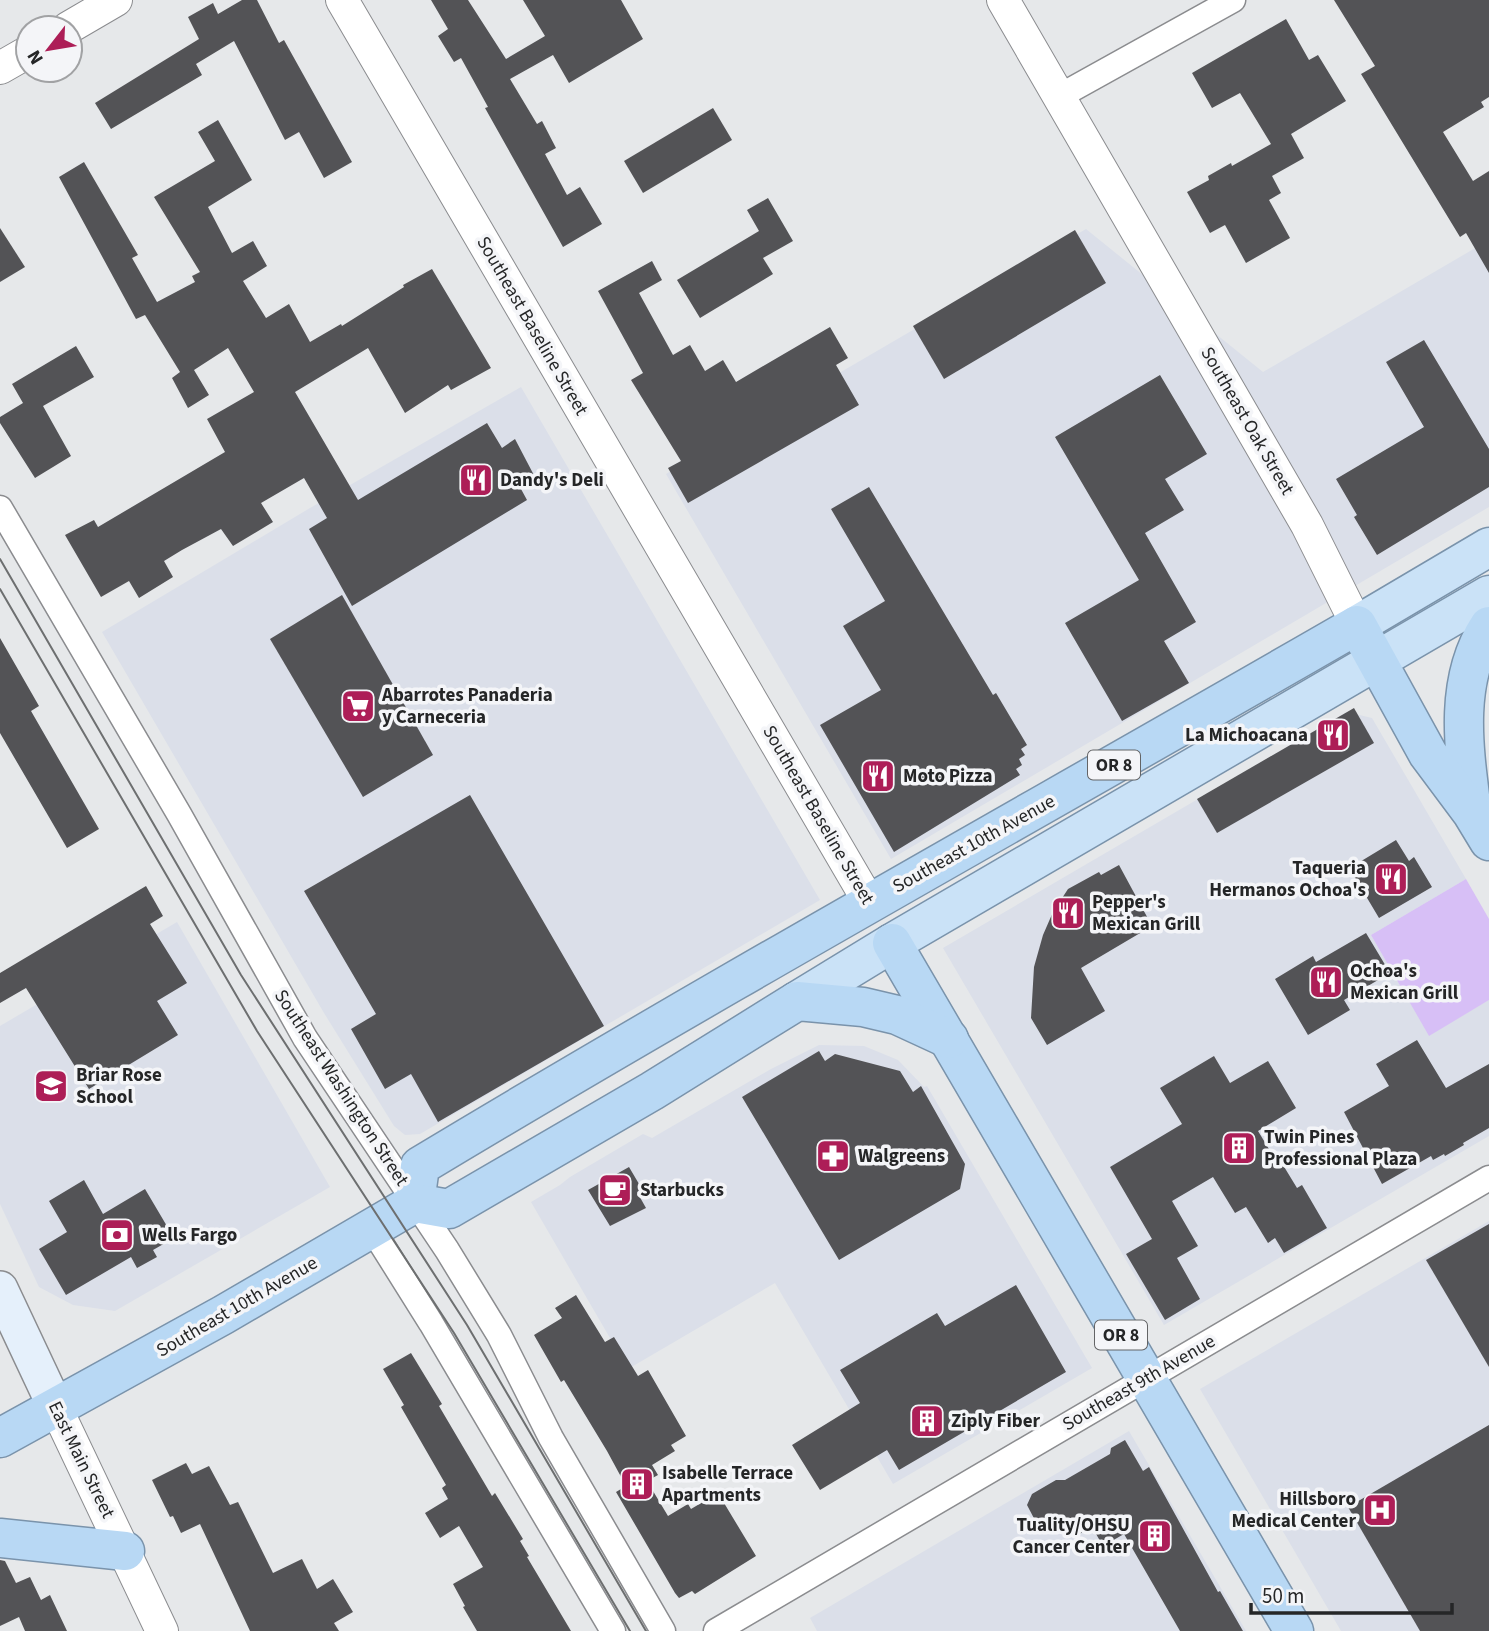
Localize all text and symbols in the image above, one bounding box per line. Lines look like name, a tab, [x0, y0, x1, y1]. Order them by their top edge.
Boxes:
north arrow	[14, 14, 84, 84]
text: N	[21, 45, 51, 69]
street label: Southeast Baseline Street	[470, 231, 595, 421]
street label: Southeast Oak Street	[1194, 342, 1301, 501]
restaurant icon: Dandy's Deli	[457, 461, 495, 499]
place label: Dandy's Deli	[500, 467, 604, 494]
place label: Abarrotes Panaderia y Carneceria	[381, 682, 553, 731]
supermarket icon: Abarrotes Panaderia y Carneceria	[339, 687, 377, 725]
restaurant icon: La Michoacana	[1314, 716, 1352, 754]
street label: Southeast Baseline Street	[756, 720, 881, 910]
place label: La Michoacana	[1185, 722, 1308, 749]
road number: OR 8	[1088, 750, 1140, 780]
restaurant icon: Moto Pizza	[859, 757, 897, 795]
place label: Moto Pizza	[903, 763, 993, 790]
street label: Southeast 10th Avenue	[888, 788, 1060, 900]
place label: Taqueria Hermanos Ochoa's	[1209, 855, 1366, 904]
restaurant icon: Taqueria Hermanos Ochoa's	[1372, 860, 1410, 898]
place label: Pepper's Mexican Grill	[1092, 889, 1201, 938]
restaurant icon: Pepper's Mexican Grill	[1049, 894, 1087, 932]
place label: Ochoa's Mexican Grill	[1350, 958, 1459, 1007]
restaurant icon: Ochoa's Mexican Grill	[1307, 963, 1345, 1001]
street label: Southeast Washington Street	[267, 984, 415, 1192]
place label: Briar Rose School	[76, 1062, 162, 1111]
school or university icon: Briar Rose School	[32, 1067, 70, 1105]
place label: Twin Pines Professional Plaza	[1264, 1124, 1417, 1173]
building icon: Twin Pines Professional Plaza	[1220, 1129, 1258, 1167]
pharmacy icon: Walgreens	[814, 1137, 852, 1175]
place label: Walgreens	[858, 1143, 945, 1170]
cafe icon: Starbucks	[596, 1171, 634, 1209]
place label: Starbucks	[640, 1177, 724, 1204]
bank icon: Wells Fargo	[98, 1216, 136, 1254]
place label: Wells Fargo	[142, 1222, 237, 1249]
street label: Southeast 10th Avenue	[151, 1250, 323, 1364]
road number: OR 8	[1095, 1320, 1147, 1350]
street label: Southeast 9th Avenue	[1057, 1328, 1221, 1438]
street label: East Main Street	[41, 1397, 121, 1524]
building icon: Ziply Fiber	[908, 1402, 946, 1440]
place label: Ziply Fiber	[951, 1408, 1040, 1435]
place label: Isabelle Terrace Apartments	[661, 1460, 793, 1509]
building icon: Isabelle Terrace Apartments	[618, 1465, 656, 1503]
place label: Hillsboro Medical Center	[1231, 1486, 1356, 1535]
hospital icon: Hillsboro Medical Center	[1361, 1491, 1399, 1529]
place label: Tuality/OHSU Cancer Center	[1012, 1512, 1130, 1561]
building icon: Tuality/OHSU Cancer Center	[1136, 1517, 1174, 1555]
scale bar	[1251, 1572, 1452, 1616]
text: 50 m	[1262, 1581, 1304, 1611]

